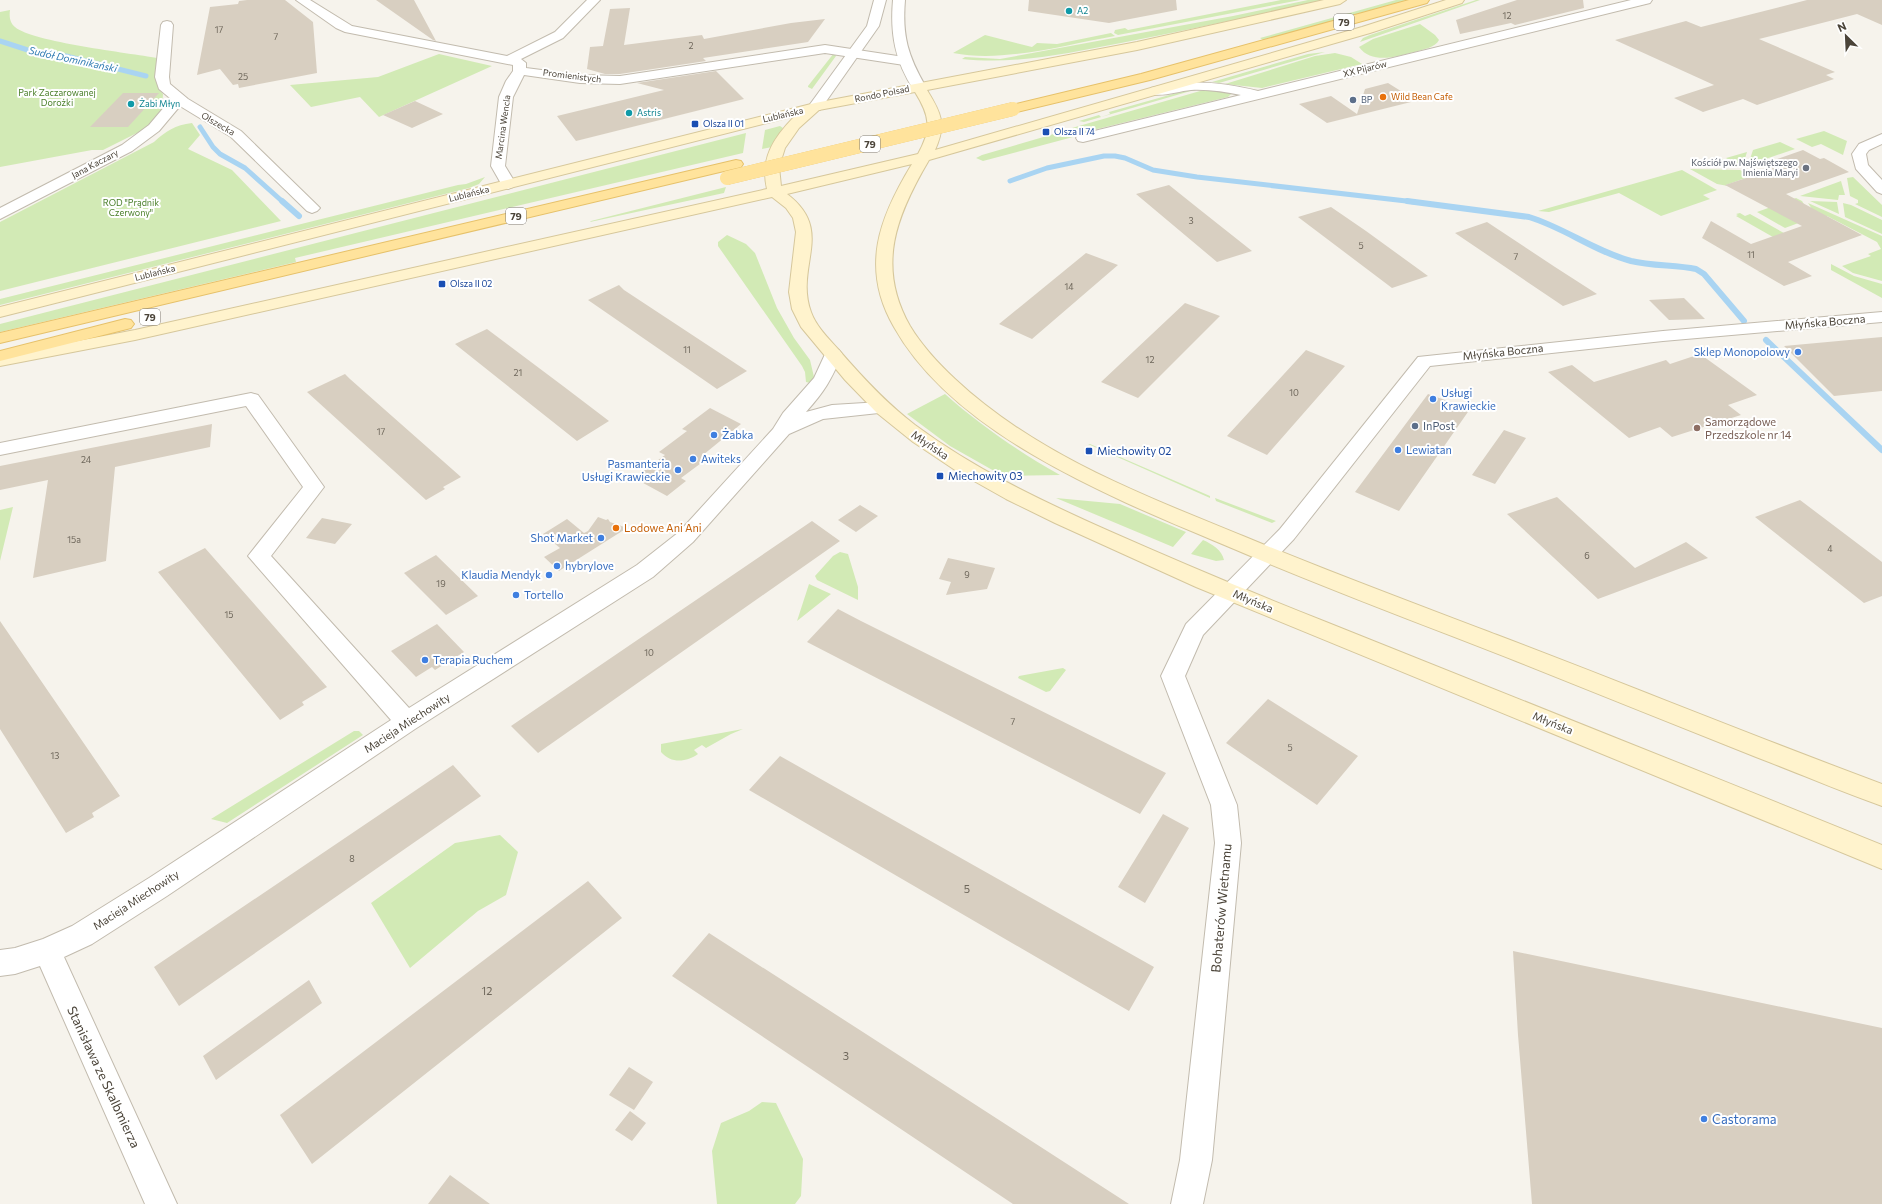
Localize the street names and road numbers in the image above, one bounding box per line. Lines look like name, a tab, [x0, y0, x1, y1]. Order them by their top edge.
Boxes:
road number: 79	[1334, 14, 1354, 30]
street label: XX Pijarów	[1342, 58, 1388, 79]
street label: Promienistych	[542, 66, 602, 85]
street label: Rondo Polsad	[853, 83, 910, 104]
street label: Marcina Wencla	[493, 94, 513, 160]
street label: Lublańska	[762, 104, 805, 125]
street label: Olszecka	[199, 110, 237, 138]
road number: 79	[860, 136, 880, 152]
street label: Jana Kaczary	[69, 146, 120, 181]
street label: Lublańska	[447, 183, 491, 204]
road number: 79	[506, 208, 526, 224]
street label: Lublańska	[133, 262, 177, 283]
road number: 79	[140, 309, 160, 325]
street label: Młyńska Boczna	[1784, 311, 1866, 332]
street label: Młyńska Boczna	[1462, 341, 1544, 362]
street label: Młyńska	[909, 427, 952, 462]
street label: Młyńska	[1231, 586, 1275, 615]
street label: Macieja Miechowity	[361, 690, 452, 755]
street label: Młyńska	[1531, 709, 1575, 737]
street label: Bohaterów Wietnamu	[1207, 843, 1235, 973]
street label: Macieja Miechowity	[90, 867, 181, 932]
street label: Stanisława ze Skalbmierza	[64, 1004, 144, 1150]

